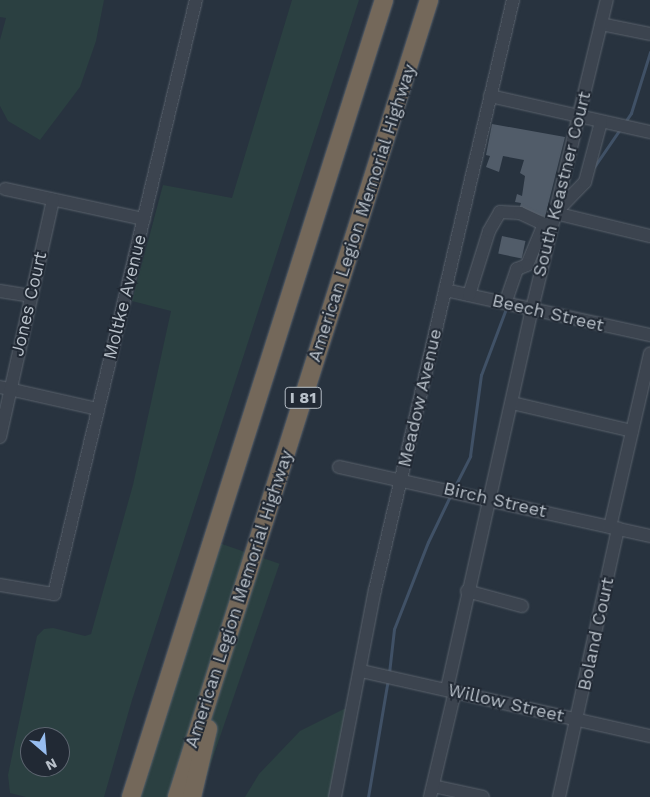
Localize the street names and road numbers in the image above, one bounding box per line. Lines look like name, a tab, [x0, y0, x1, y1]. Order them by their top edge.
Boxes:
street label: American Legion Memorial Highway	[303, 61, 421, 365]
street label: South Keastner Court	[528, 89, 596, 279]
street label: Moltke Avenue	[99, 232, 151, 362]
street label: Jones Court	[6, 250, 52, 358]
street label: Beech Street	[490, 290, 606, 336]
street label: Meadow Avenue	[393, 326, 447, 470]
road number: I 81	[284, 384, 322, 412]
street label: American Legion Memorial Highway	[180, 447, 298, 751]
street label: Birch Street	[441, 478, 549, 522]
street label: Boland Court	[573, 575, 619, 693]
street label: Willow Street	[446, 679, 566, 727]

